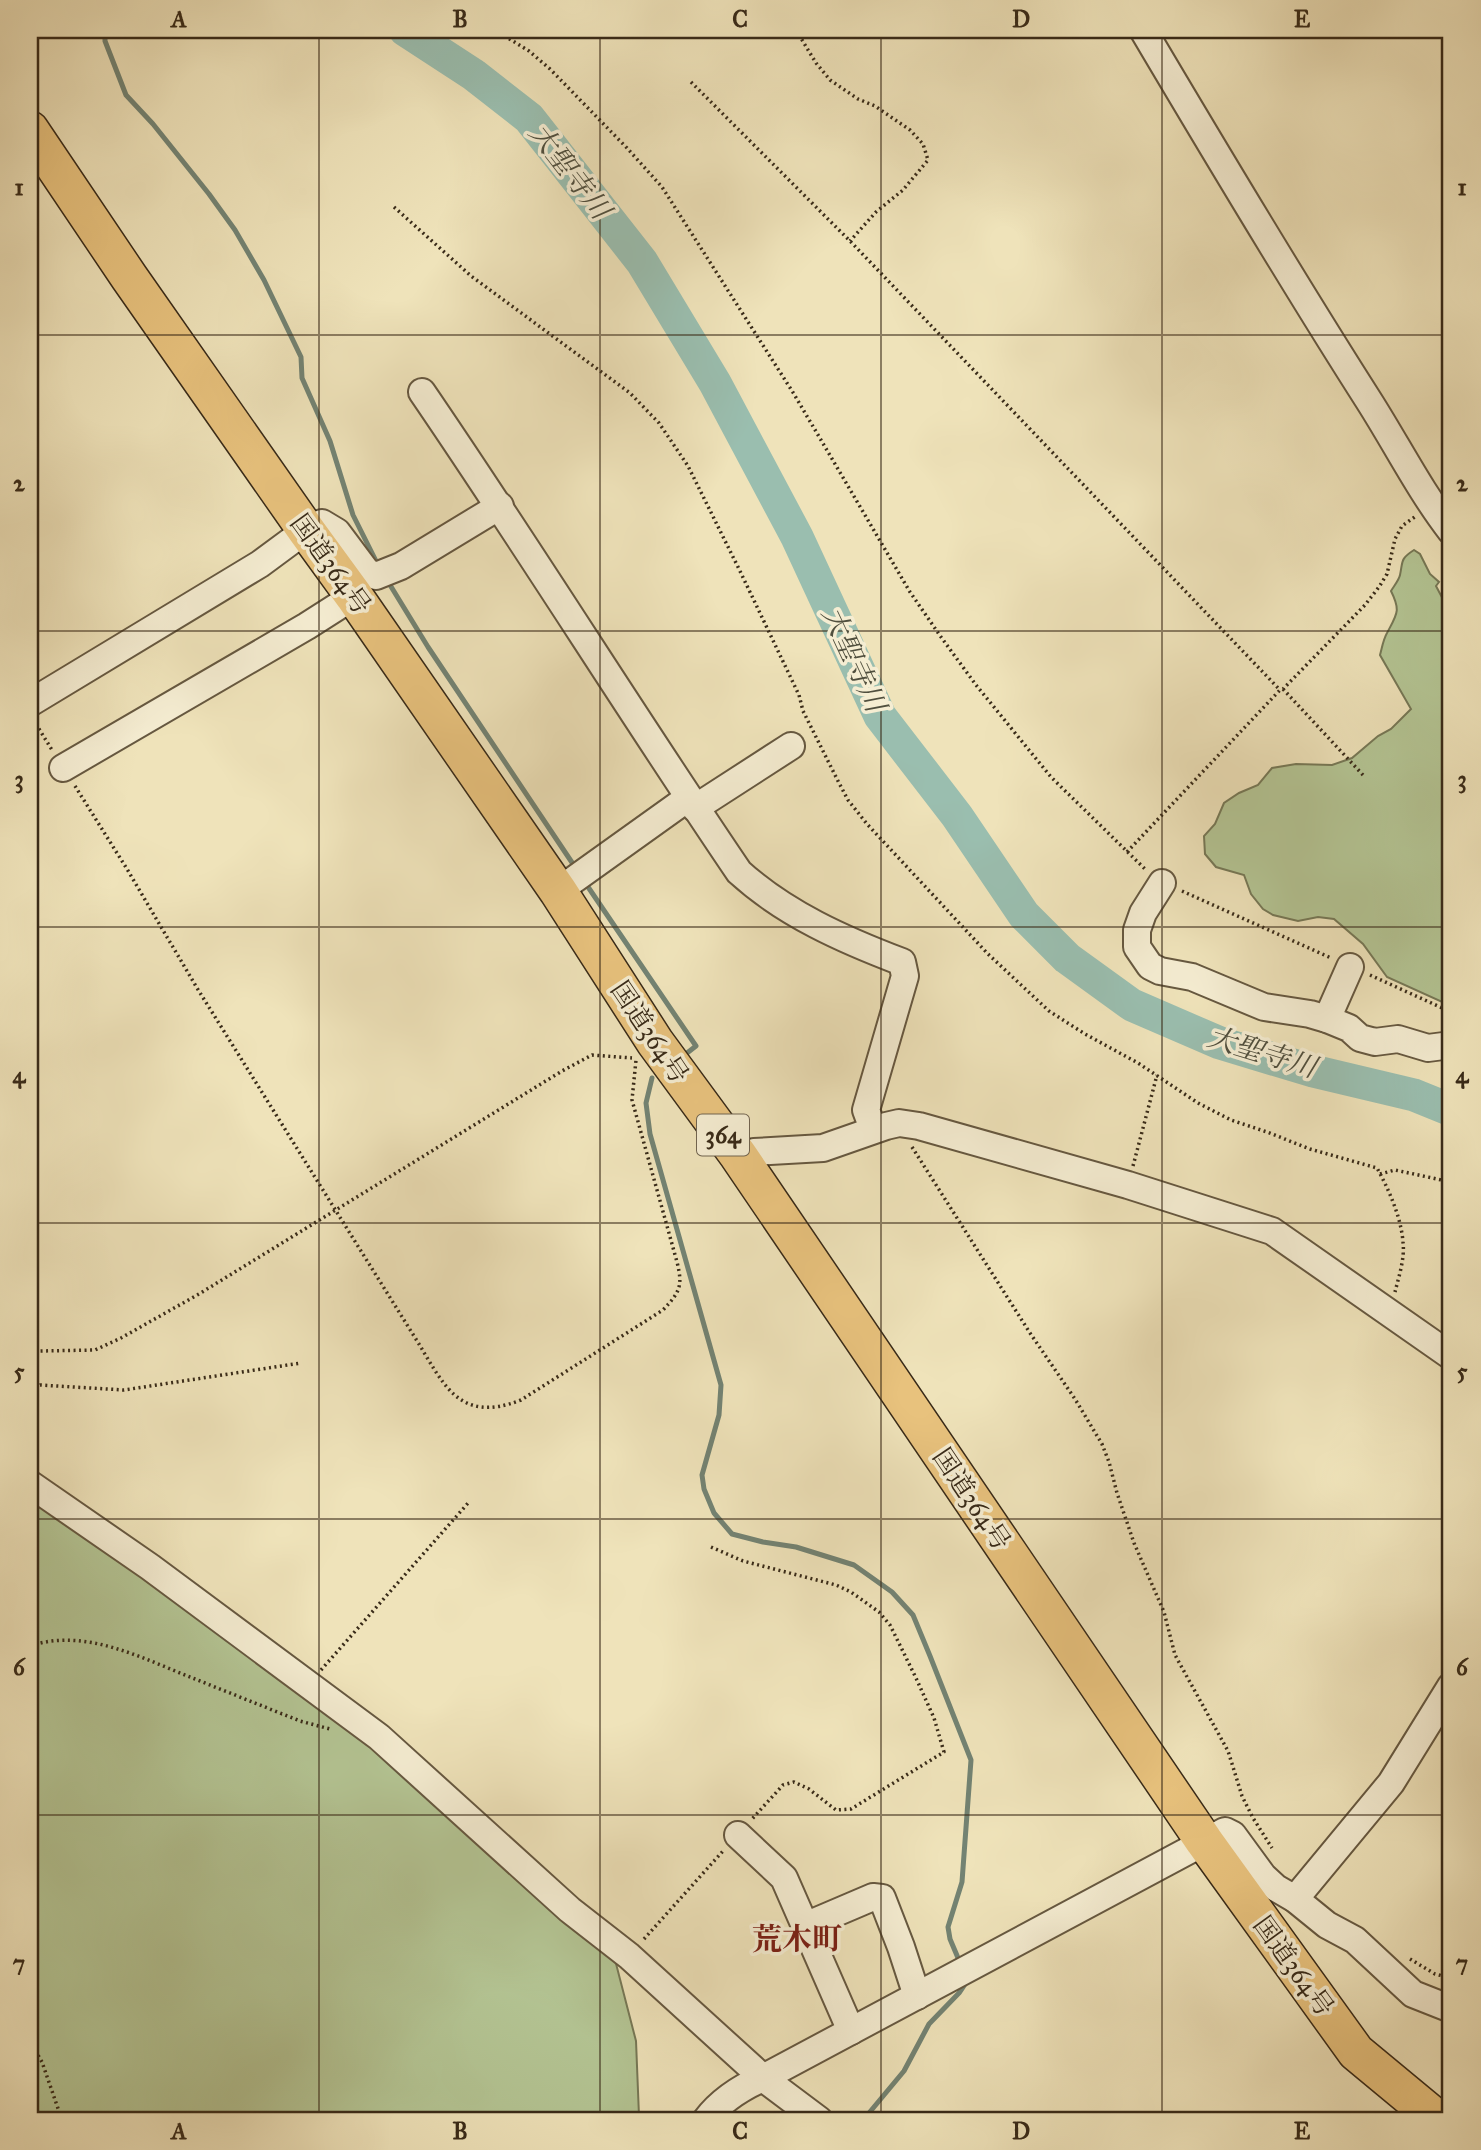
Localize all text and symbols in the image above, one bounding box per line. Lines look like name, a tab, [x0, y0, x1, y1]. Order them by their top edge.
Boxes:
text: A	[169, 5, 187, 33]
text: B	[452, 5, 468, 33]
text: C	[732, 5, 748, 33]
text: D	[1012, 5, 1030, 33]
text: E	[1294, 5, 1311, 33]
water label: 大聖寺川	[522, 116, 620, 228]
text: 1	[14, 173, 24, 201]
text: 1	[1457, 173, 1467, 201]
text: 2	[13, 469, 25, 497]
text: 2	[1456, 469, 1468, 497]
street label: 国道364号	[284, 508, 378, 620]
water label: 大聖寺川	[814, 601, 895, 720]
text: 3	[14, 765, 24, 794]
text: 3	[1457, 765, 1467, 794]
street label: 国道364号	[604, 975, 696, 1089]
water label: 大聖寺川	[1203, 1019, 1324, 1086]
text: 4	[13, 1061, 27, 1089]
text: 4	[1456, 1061, 1470, 1089]
road number: 364	[697, 1114, 749, 1156]
text: 5	[14, 1357, 25, 1385]
text: 5	[1457, 1357, 1468, 1385]
street label: 国道364号	[926, 1442, 1018, 1556]
text: 6	[13, 1653, 26, 1681]
text: 6	[1456, 1653, 1469, 1681]
street label: 国道364号	[1247, 1910, 1341, 2022]
district label: 荒木町	[752, 1921, 842, 1957]
text: 7	[13, 1949, 25, 1977]
text: 7	[1456, 1949, 1468, 1977]
text: A	[169, 2117, 187, 2145]
text: B	[452, 2117, 468, 2145]
text: C	[732, 2117, 748, 2145]
text: D	[1012, 2117, 1030, 2145]
text: E	[1294, 2117, 1311, 2145]

